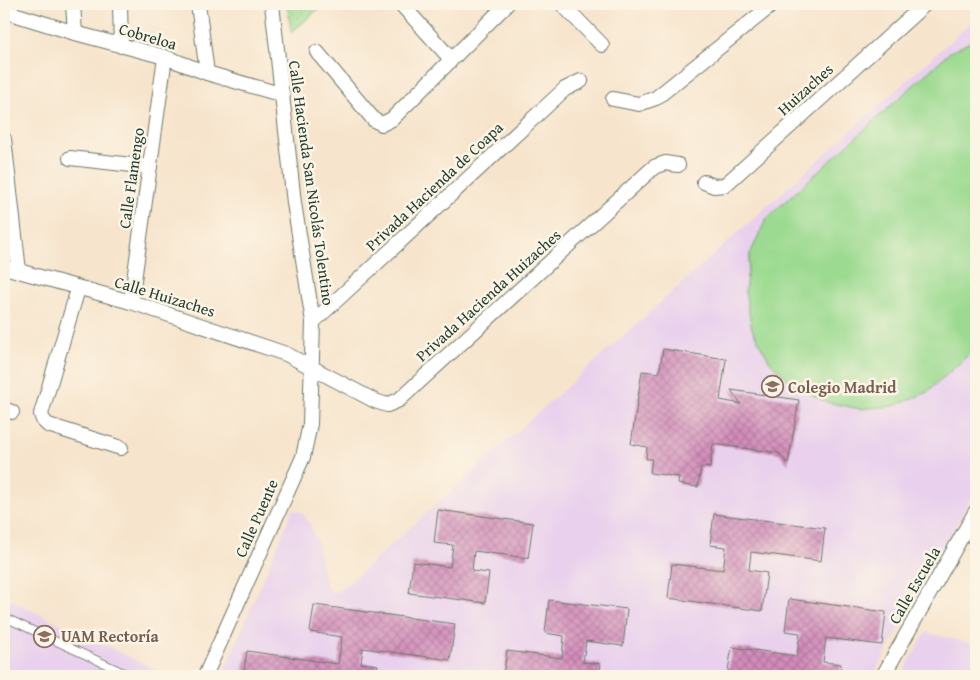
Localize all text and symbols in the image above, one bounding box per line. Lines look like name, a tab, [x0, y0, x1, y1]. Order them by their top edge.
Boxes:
street label: Cobreloa	[116, 16, 180, 56]
street label: Huizaches	[772, 57, 838, 121]
street label: Calle Hacienda San Nicolás Tolentino	[283, 59, 341, 307]
street label: Privada Hacienda de Coapa	[360, 115, 509, 256]
street label: Calle Flamengo	[112, 126, 150, 230]
street label: Privada Hacienda Huizaches	[410, 223, 566, 367]
street label: Calle Huizaches	[112, 269, 218, 323]
school or university icon: Colegio Madrid	[760, 375, 784, 399]
place label: Colegio Madrid	[788, 375, 897, 399]
street label: Calle Puente	[228, 475, 284, 561]
street label: Calle Escuela	[882, 541, 946, 628]
school or university icon: UAM Rectoría	[33, 624, 57, 648]
place label: UAM Rectoría	[61, 624, 160, 648]

